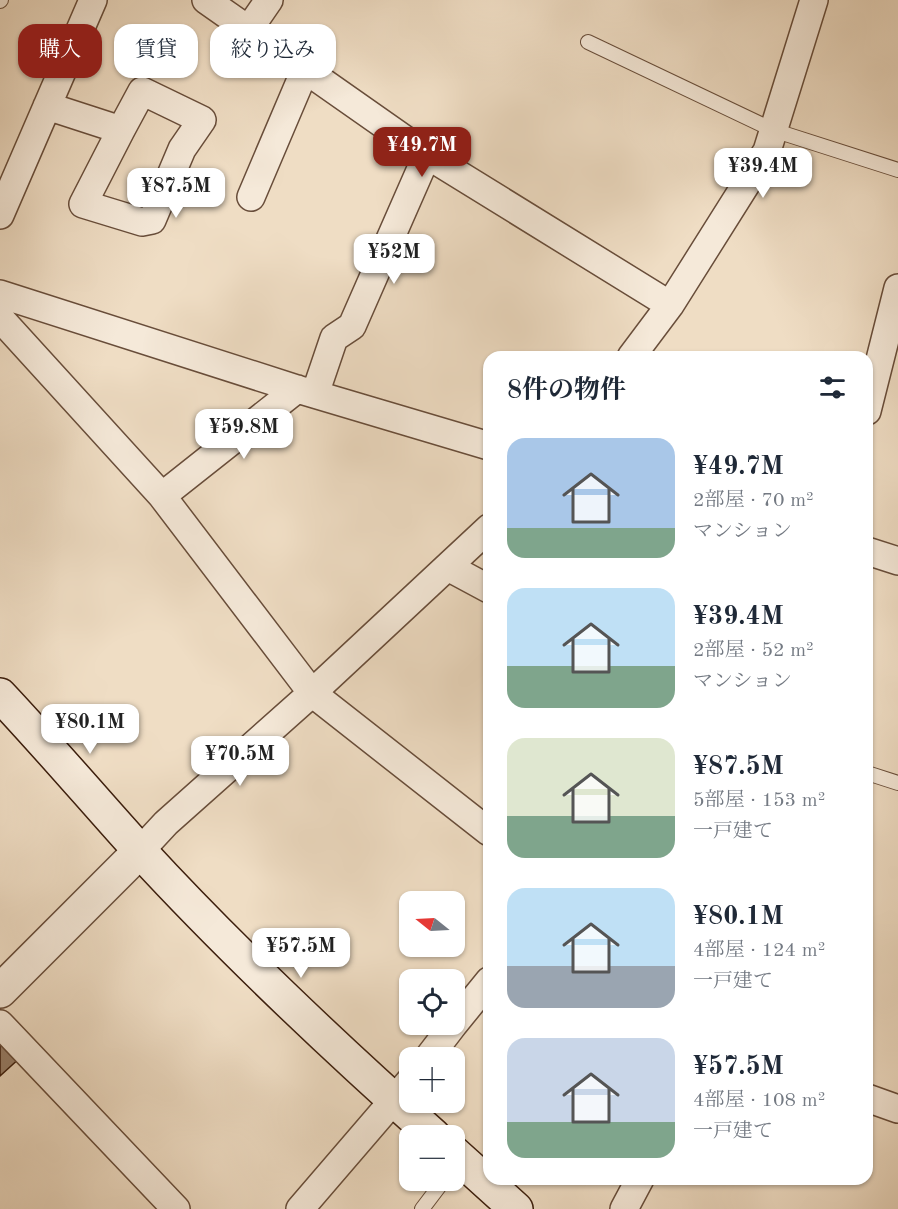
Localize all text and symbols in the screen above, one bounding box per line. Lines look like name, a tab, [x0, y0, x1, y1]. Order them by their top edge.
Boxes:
chip: 購入	[18, 24, 102, 78]
chip: 賃貸	[114, 24, 198, 78]
chip: 絞り込み	[210, 24, 336, 78]
pin: ¥49.7M	[373, 127, 471, 178]
text: ¥49.7M	[387, 136, 457, 156]
pin: ¥39.4M	[714, 148, 812, 199]
text: ¥39.4M	[728, 157, 798, 177]
pin: ¥87.5M	[127, 168, 225, 219]
text: ¥87.5M	[141, 177, 211, 197]
pin: ¥52M	[358, 234, 430, 285]
text: ¥52M	[368, 243, 420, 263]
icon: filters	[816, 371, 849, 404]
text: 8件の物件	[507, 378, 626, 404]
pin: ¥59.8M	[195, 409, 293, 460]
text: ¥59.8M	[209, 418, 279, 438]
text: ¥49.7M	[693, 454, 784, 480]
icon: home	[555, 462, 627, 534]
text: 2部屋 · 70 m²	[693, 491, 814, 511]
text: マンション	[693, 522, 792, 542]
text: ¥39.4M	[693, 604, 784, 630]
icon: home	[555, 612, 627, 684]
text: 2部屋 · 52 m²	[693, 641, 814, 661]
text: マンション	[693, 672, 792, 692]
pin: ¥80.1M	[41, 704, 139, 755]
text: ¥80.1M	[55, 713, 125, 733]
pin: ¥70.5M	[191, 736, 289, 787]
text: ¥70.5M	[205, 745, 275, 765]
text: ¥87.5M	[693, 754, 784, 780]
icon: home	[555, 762, 627, 834]
text: 5部屋 · 153 m²	[693, 791, 825, 811]
text: 一戸建て	[693, 822, 773, 842]
north arrow	[399, 891, 465, 957]
map controls	[399, 891, 465, 1191]
text: ¥80.1M	[693, 904, 784, 930]
icon: home	[555, 912, 627, 984]
pin: ¥57.5M	[252, 928, 350, 979]
text: ¥57.5M	[266, 937, 336, 957]
text: 4部屋 · 124 m²	[693, 941, 825, 961]
button: locate	[399, 969, 465, 1035]
text: 一戸建て	[693, 972, 773, 992]
button: +	[399, 1047, 465, 1113]
text: ¥57.5M	[693, 1054, 784, 1080]
icon: home	[555, 1062, 627, 1134]
text: 4部屋 · 108 m²	[693, 1091, 825, 1111]
text: 一戸建て	[693, 1122, 773, 1142]
button: −	[399, 1125, 465, 1191]

